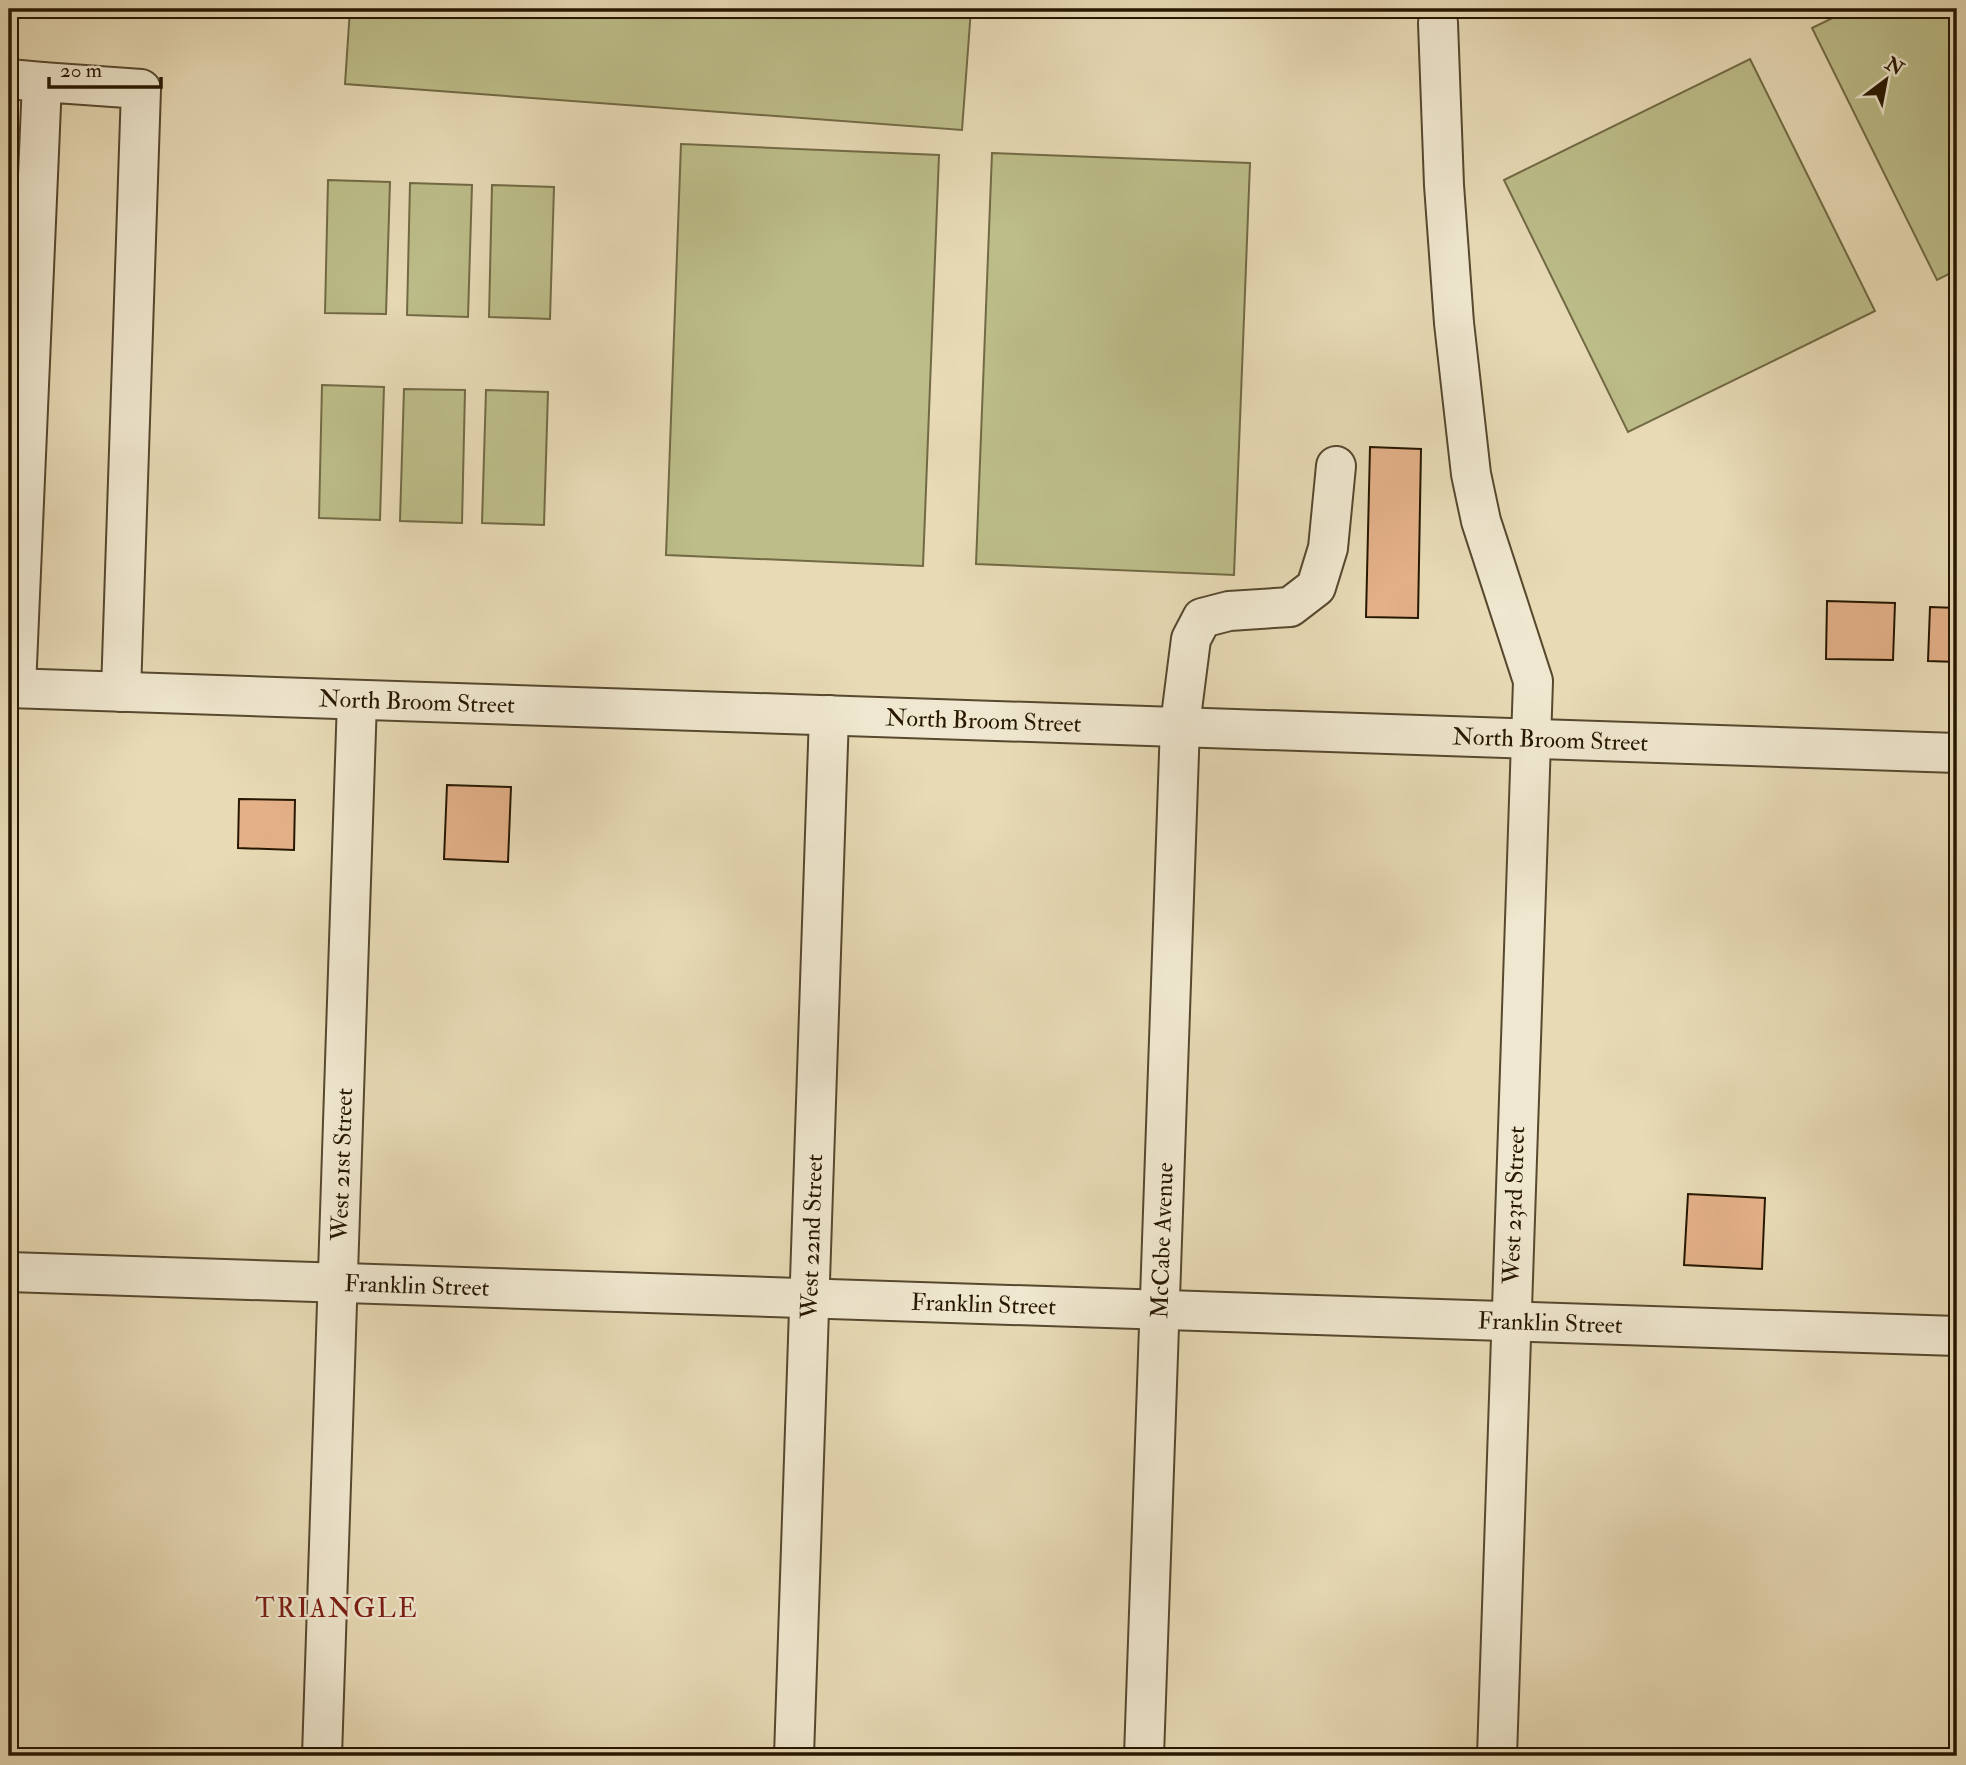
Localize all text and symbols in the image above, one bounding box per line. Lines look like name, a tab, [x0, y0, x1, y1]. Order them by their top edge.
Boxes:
scale bar	[49, 46, 161, 90]
north arrow	[1850, 46, 1920, 116]
text: N	[1880, 51, 1909, 82]
text: 20 m	[60, 57, 102, 84]
street label: North Broom Street	[318, 683, 515, 720]
street label: North Broom Street	[885, 702, 1082, 739]
street label: North Broom Street	[1452, 721, 1649, 758]
street label: West 21st Street	[324, 1087, 360, 1242]
street label: West 23rd Street	[1496, 1125, 1532, 1286]
street label: West 22nd Street	[793, 1153, 830, 1320]
street label: McCabe Avenue	[1144, 1162, 1180, 1319]
street label: Franklin Street	[344, 1268, 490, 1303]
street label: Franklin Street	[910, 1286, 1057, 1322]
street label: Franklin Street	[1477, 1305, 1623, 1341]
district label: TRIANGLE	[255, 1593, 419, 1625]

